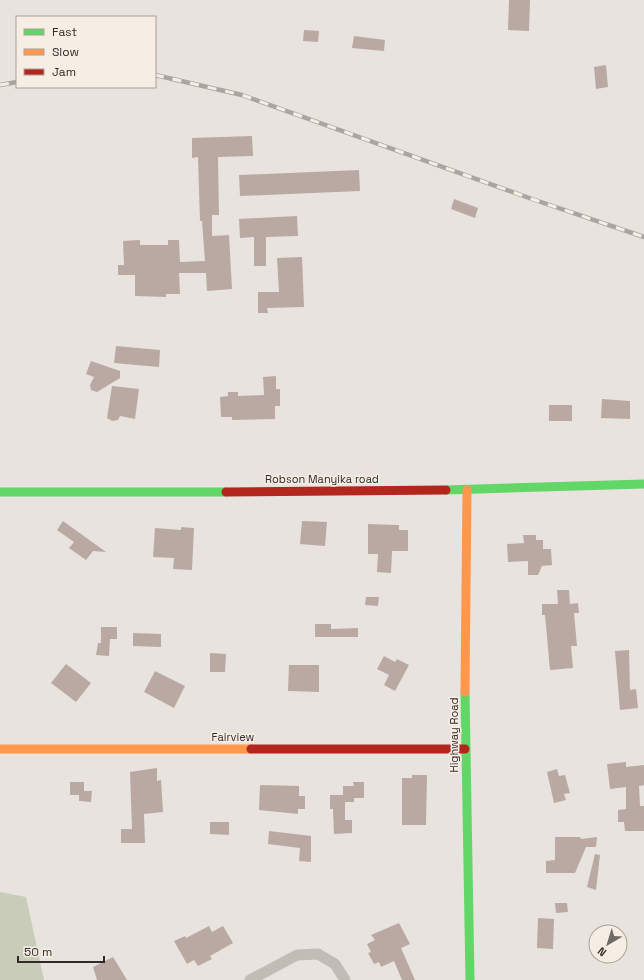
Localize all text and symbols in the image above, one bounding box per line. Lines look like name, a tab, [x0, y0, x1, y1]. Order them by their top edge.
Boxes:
legend	[16, 16, 156, 88]
text: Fast	[52, 24, 77, 40]
text: Slow	[52, 44, 79, 60]
text: Jam	[52, 64, 76, 80]
street label: Robson Manyika road	[265, 472, 379, 486]
street label: Highway Road	[447, 697, 461, 773]
street label: Fairview	[212, 730, 255, 744]
north arrow	[588, 924, 628, 964]
scale bar	[18, 938, 104, 964]
text: 50 m	[24, 944, 52, 960]
text: N	[595, 944, 609, 960]

